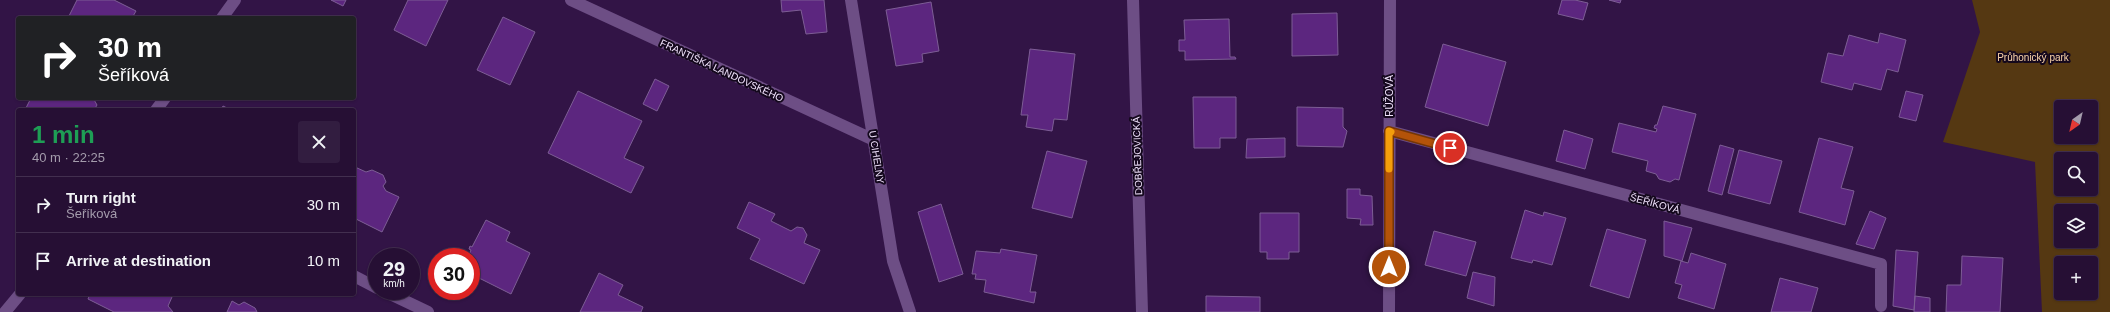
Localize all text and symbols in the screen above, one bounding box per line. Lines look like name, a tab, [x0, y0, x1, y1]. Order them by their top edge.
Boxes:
icon: right	[32, 32, 84, 84]
text: 30 m	[98, 32, 162, 63]
street label: FRANTIŠKA LANDOVSKÉHO	[659, 36, 786, 104]
park label: Průhonický park	[1997, 52, 2070, 63]
text: Šeříková	[98, 65, 169, 85]
street label: RŮŽOVÁ	[1383, 75, 1395, 117]
north arrow	[2054, 100, 2098, 144]
map controls	[2054, 100, 2098, 300]
street label: DOBŘEJOVICKÁ	[1130, 116, 1144, 195]
text: 1 min	[32, 121, 95, 148]
button: close	[298, 121, 340, 163]
street label: U CIHELNY	[867, 130, 886, 185]
pin	[1433, 131, 1467, 165]
icon: arrive	[1439, 137, 1461, 159]
text: 40 m · 22:25	[32, 150, 105, 165]
button: search	[2054, 152, 2098, 196]
text: Turn right	[66, 189, 136, 206]
street label: ŠEŘÍKOVÁ	[1629, 191, 1682, 215]
icon: right	[32, 194, 54, 216]
text: 30 m	[307, 196, 340, 213]
button: layers	[2054, 204, 2098, 248]
text: Šeříková	[66, 206, 117, 221]
position arrow	[1368, 246, 1410, 288]
speed limit sign: 30	[428, 248, 480, 300]
icon: arrive	[32, 250, 54, 272]
text: Arrive at destination	[66, 252, 211, 269]
text: 10 m	[307, 252, 340, 269]
button: +	[2054, 256, 2098, 300]
text: 29	[383, 258, 405, 280]
text: km/h	[383, 278, 405, 289]

